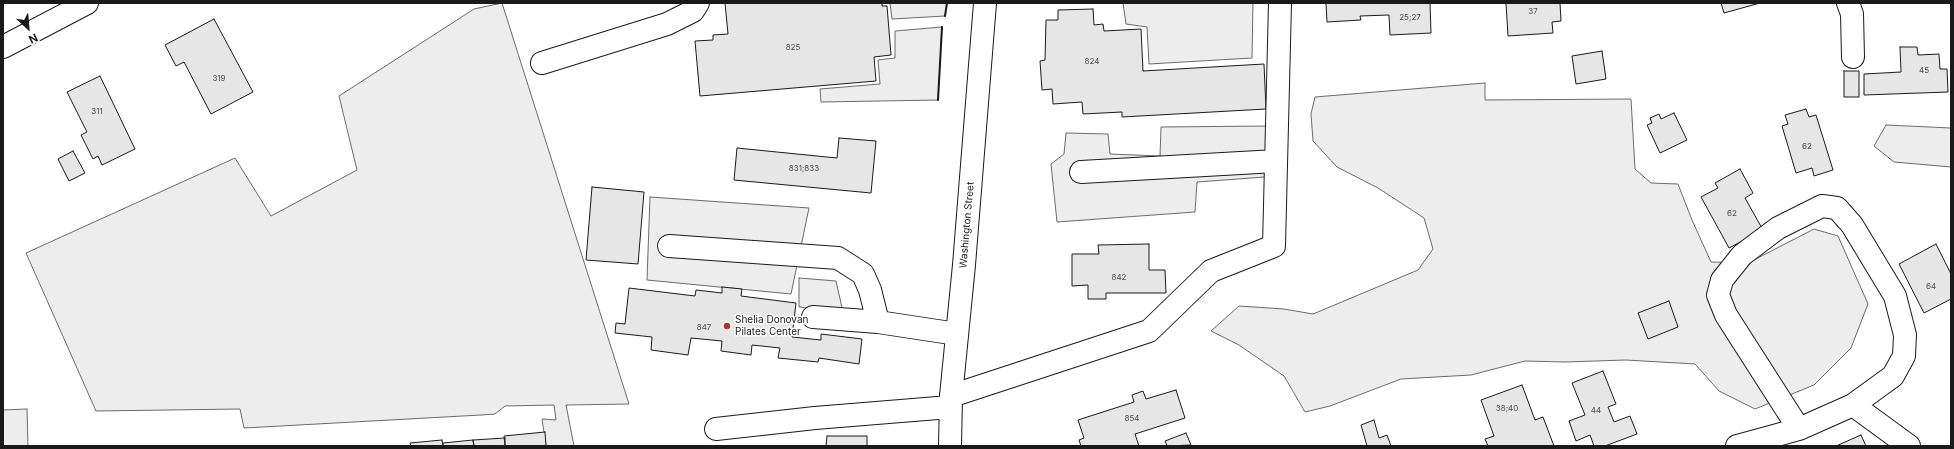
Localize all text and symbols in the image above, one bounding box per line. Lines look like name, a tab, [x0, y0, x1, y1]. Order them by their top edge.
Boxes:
house number: 37	[1528, 7, 1538, 17]
north arrow	[8, 8, 48, 48]
house number: 25;27	[1399, 13, 1421, 23]
text: N	[26, 31, 40, 47]
house number: 825	[786, 43, 800, 53]
house number: 824	[1085, 57, 1099, 67]
house number: 45	[1919, 66, 1929, 76]
house number: 319	[212, 74, 226, 84]
house number: 311	[91, 107, 103, 117]
house number: 62	[1802, 142, 1812, 152]
house number: 831;833	[789, 164, 819, 174]
street label: Washington Street	[957, 181, 977, 269]
house number: 62	[1727, 209, 1737, 219]
house number: 842	[1112, 273, 1126, 283]
house number: 64	[1926, 282, 1936, 292]
place label: Shelia Donovan Pilates Center	[735, 314, 808, 338]
marker: Shelia Donovan Pilates Center	[722, 321, 732, 331]
house number: 847	[697, 323, 711, 333]
house number: 38;40	[1496, 404, 1518, 414]
house number: 44	[1591, 406, 1601, 416]
house number: 854	[1125, 414, 1139, 424]

